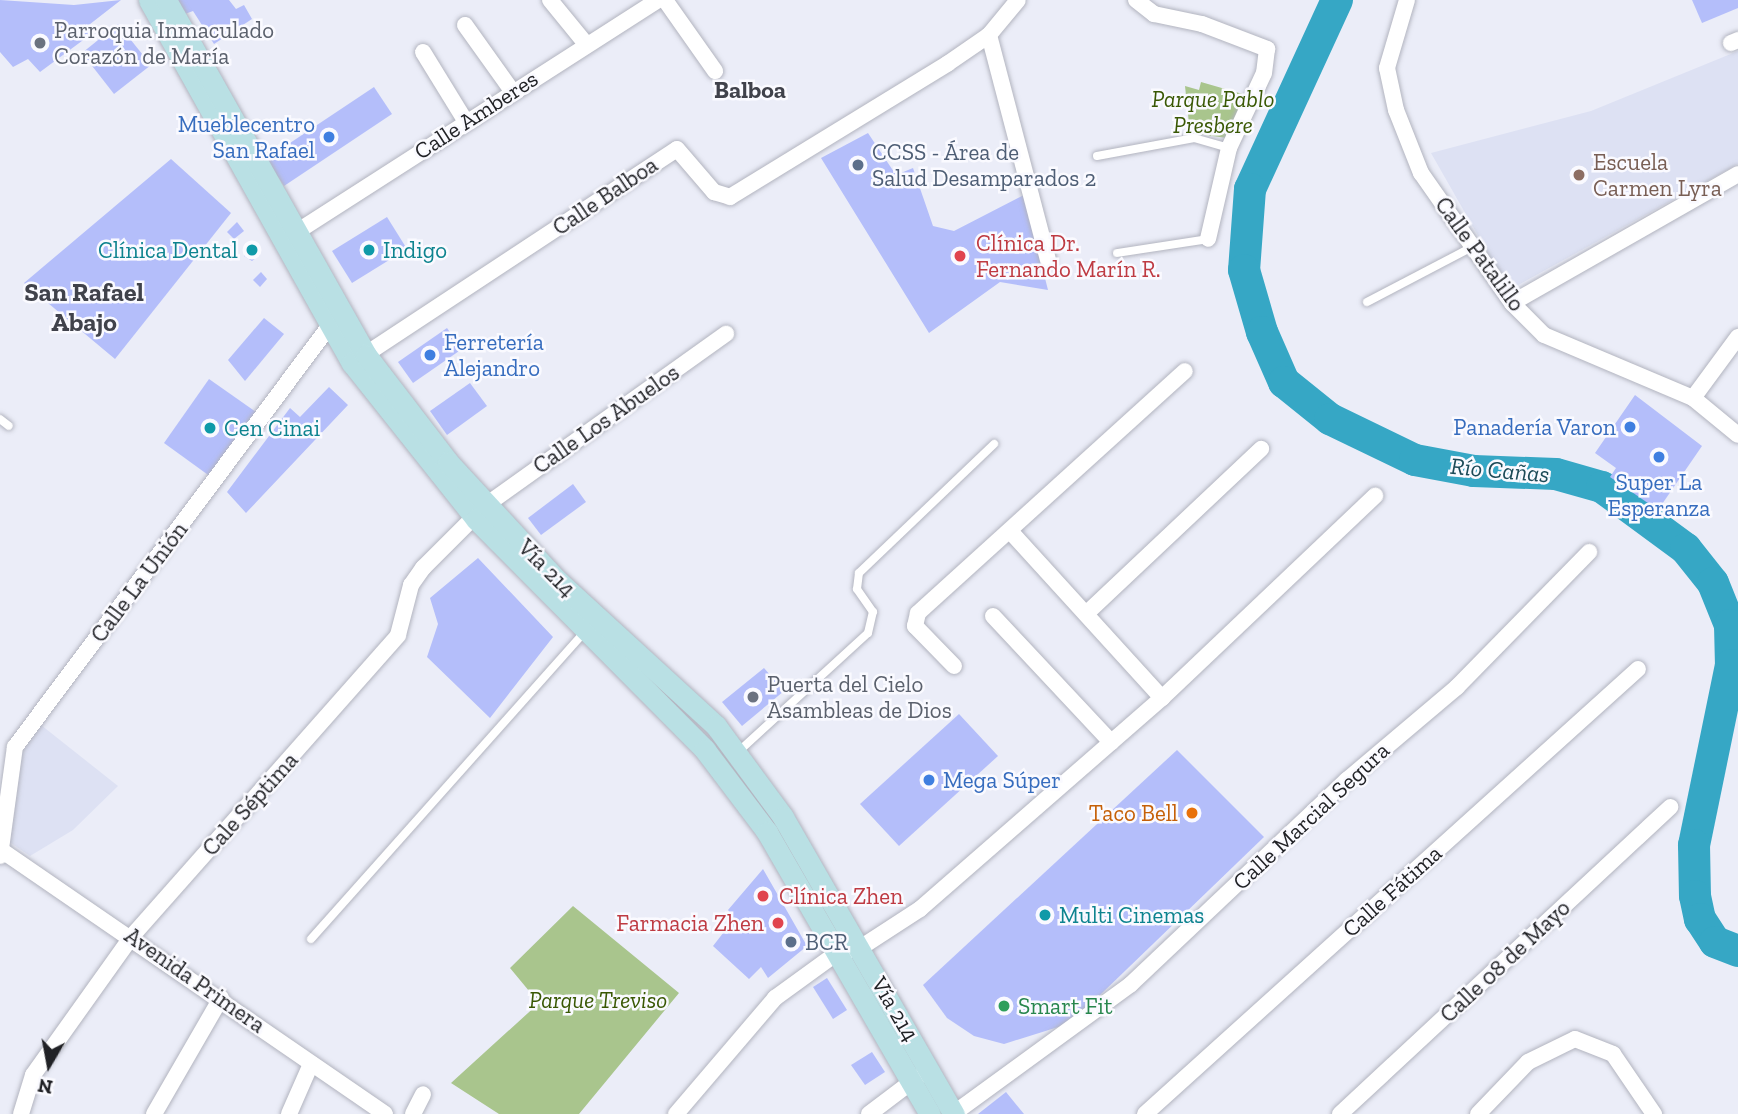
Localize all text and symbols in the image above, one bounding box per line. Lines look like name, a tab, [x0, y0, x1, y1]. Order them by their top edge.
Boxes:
place label: Parroquia Inmaculado Corazón de María	[54, 16, 274, 70]
marker: Parroquia Inmaculado Corazón de María	[32, 35, 48, 51]
street label: Calle Amberes	[409, 65, 543, 165]
district label: Balboa	[714, 76, 786, 104]
park label: Parque Pablo Presbere	[1152, 85, 1274, 139]
place label: Mueblecentro San Rafael	[178, 110, 315, 164]
marker: Mueblecentro San Rafael	[321, 129, 337, 145]
place label: CCSS - Área de Salud Desamparados 2	[872, 138, 1096, 192]
place label: Escuela Carmen Lyra	[1593, 148, 1722, 202]
street label: Calle Balboa	[547, 151, 663, 241]
marker: CCSS - Área de Salud Desamparados 2	[850, 157, 866, 173]
marker: Escuela Carmen Lyra	[1571, 167, 1587, 183]
street label: Calle Patalillo	[1429, 191, 1531, 317]
place label: Clínica Dr. Fernando Marín R.	[976, 229, 1161, 283]
place label: Clínica Dental	[98, 236, 238, 264]
place label: Indigo	[383, 236, 447, 264]
marker: Clínica Dental	[244, 242, 260, 258]
marker: Indigo	[361, 242, 377, 258]
marker: Clínica Dr. Fernando Marín R.	[950, 246, 970, 266]
district label: San Rafael Abajo	[24, 277, 144, 338]
place label: Ferretería Alejandro	[444, 328, 544, 382]
marker: Ferretería Alejandro	[422, 347, 438, 363]
street label: Calle Los Abuelos	[527, 358, 685, 480]
place label: Panadería Varon	[1452, 413, 1616, 441]
place label: Cen Cinai	[224, 414, 320, 442]
marker: Panadería Varon	[1622, 419, 1638, 435]
marker: Cen Cinai	[202, 420, 218, 436]
marker: Super La Esperanza	[1651, 449, 1667, 465]
water label: Río Cañas	[1449, 451, 1551, 489]
place label: Super La Esperanza	[1608, 468, 1710, 522]
street label: Calle La Unión	[85, 516, 193, 648]
street label: Vía 214	[512, 533, 582, 603]
place label: Puerta del Cielo Asambleas de Dios	[767, 670, 952, 724]
marker: Puerta del Cielo Asambleas de Dios	[745, 689, 761, 705]
street label: Calle Marcial Segura	[1227, 736, 1395, 896]
street label: Cale Séptima	[196, 747, 304, 861]
place label: Mega Súper	[943, 766, 1061, 794]
marker: Mega Súper	[921, 772, 937, 788]
place label: Taco Bell	[1089, 799, 1178, 827]
marker: Taco Bell	[1184, 805, 1200, 821]
street label: Calle Fátima	[1337, 839, 1447, 943]
place label: Clínica Zhen	[779, 882, 903, 910]
marker: Clínica Zhen	[753, 886, 773, 906]
street label: Calle 08 de Mayo	[1434, 894, 1576, 1028]
place label: Multi Cinemas	[1059, 901, 1204, 929]
marker: Multi Cinemas	[1037, 907, 1053, 923]
place label: Farmacia Zhen	[616, 909, 764, 937]
marker: Farmacia Zhen	[770, 915, 786, 931]
street label: Avenida Primera	[119, 921, 271, 1039]
place label: BCR	[805, 928, 848, 956]
marker: BCR	[783, 934, 799, 950]
street label: Vía 214	[865, 972, 925, 1046]
park label: Parque Treviso	[528, 986, 668, 1014]
place label: Smart Fit	[1018, 992, 1112, 1020]
marker: Smart Fit	[996, 998, 1012, 1014]
north arrow	[14, 1030, 84, 1100]
text: N	[36, 1074, 54, 1099]

